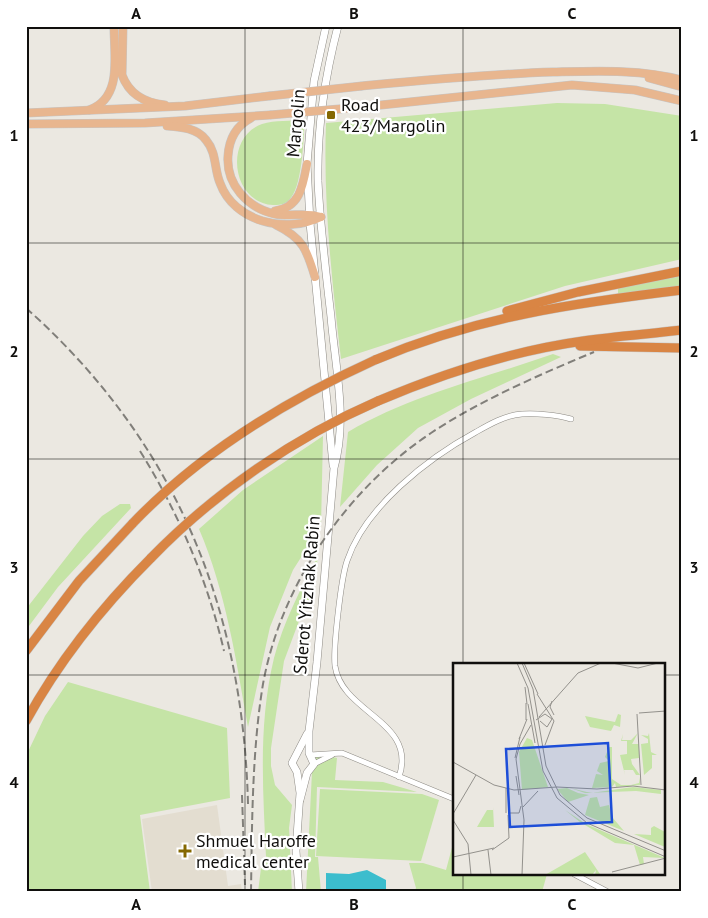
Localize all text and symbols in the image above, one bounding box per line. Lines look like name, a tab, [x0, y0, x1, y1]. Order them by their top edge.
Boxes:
text: A	[131, 3, 141, 23]
text: B	[349, 3, 359, 23]
text: C	[568, 3, 577, 23]
street label: Margolin	[281, 88, 310, 158]
place label: Road 423/Margolin	[341, 93, 445, 137]
marker: Road 423/Margolin	[325, 109, 337, 121]
text: 1	[9, 125, 19, 145]
text: 1	[689, 125, 699, 145]
text: 2	[9, 341, 19, 361]
text: 2	[689, 341, 699, 361]
street label: Sderot Yitzhak Rabin	[288, 515, 325, 675]
text: 3	[9, 557, 19, 577]
text: 3	[689, 557, 699, 577]
inset map	[453, 663, 666, 876]
text: 4	[9, 772, 19, 792]
text: 4	[689, 772, 699, 792]
place label: Shmuel Haroffe medical center	[196, 829, 316, 873]
marker: Shmuel Haroffe medical center	[178, 844, 192, 858]
text: A	[131, 894, 141, 914]
text: B	[349, 894, 359, 914]
text: C	[568, 894, 577, 914]

